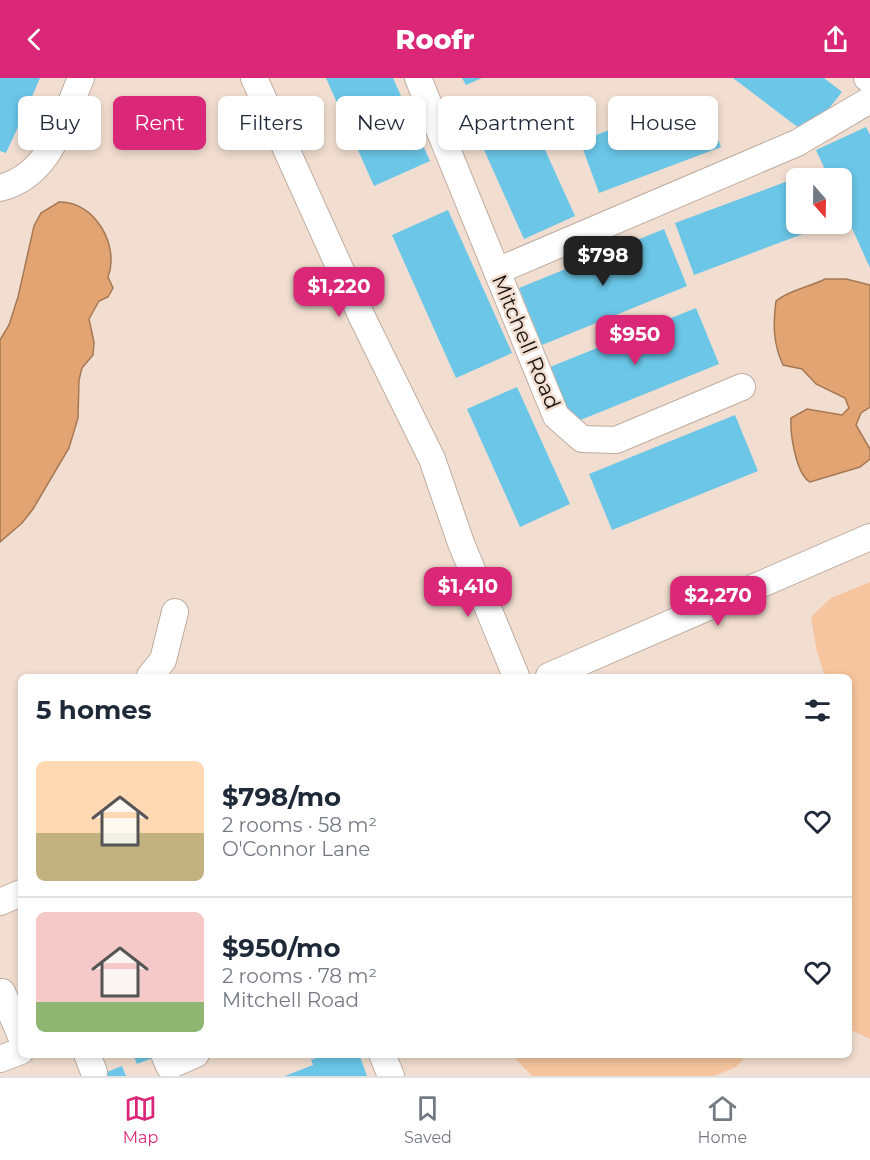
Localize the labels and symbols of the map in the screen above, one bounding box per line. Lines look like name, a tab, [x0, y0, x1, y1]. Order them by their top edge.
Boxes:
north arrow	[786, 168, 852, 234]
pin: $798	[567, 236, 639, 287]
pin: $1,220	[290, 267, 388, 318]
street label: Mitchell Road	[487, 271, 566, 413]
pin: $950	[599, 315, 671, 366]
pin: $1,410	[419, 567, 517, 618]
pin: $2,270	[669, 576, 767, 627]

